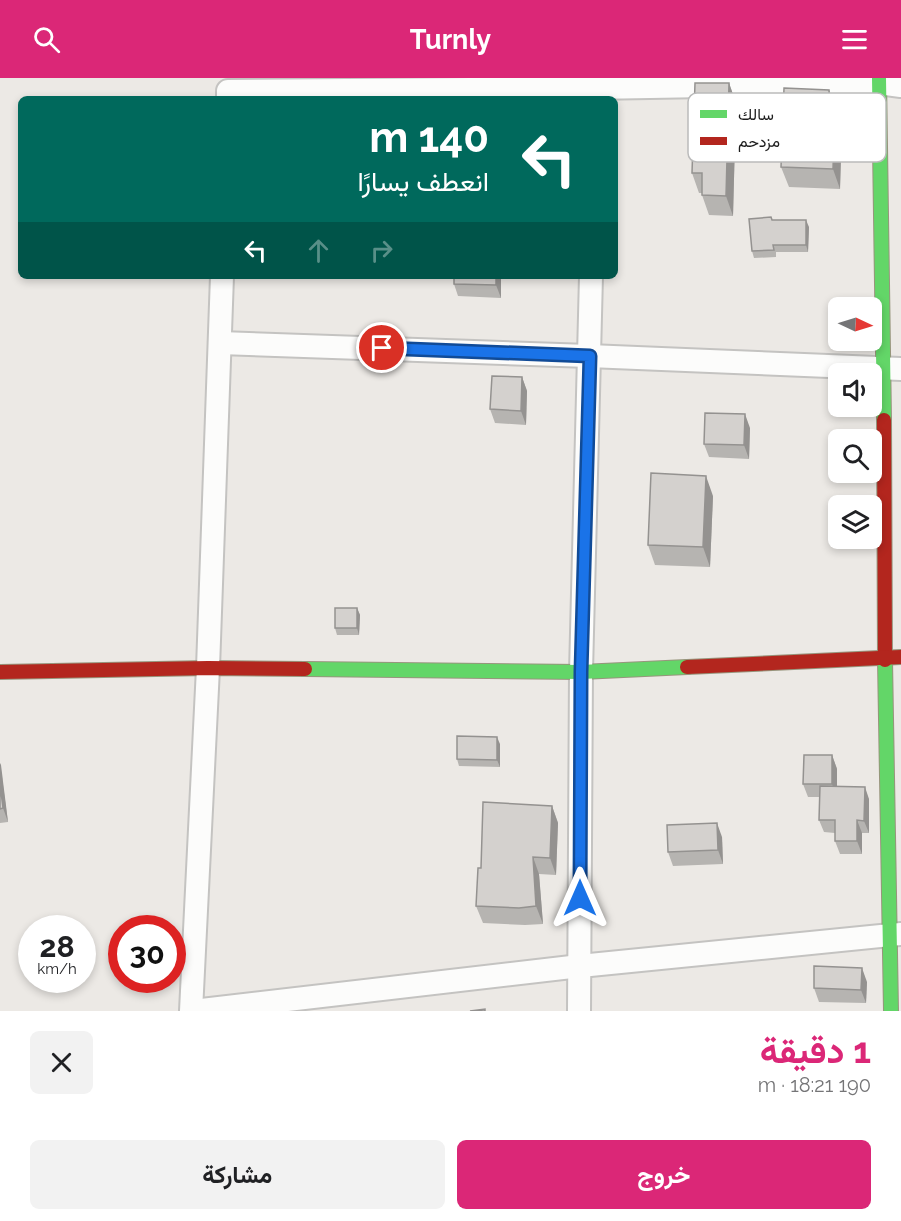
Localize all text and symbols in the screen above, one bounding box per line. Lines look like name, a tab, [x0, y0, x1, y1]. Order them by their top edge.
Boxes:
icon: search	[30, 23, 63, 56]
icon: menu	[838, 23, 871, 56]
text: Turnly	[410, 24, 491, 55]
legend	[688, 93, 886, 162]
text: سالك	[738, 105, 774, 124]
text: 140 m	[369, 113, 489, 162]
icon: left	[510, 120, 588, 198]
text: مزدحم	[738, 132, 780, 152]
text: انعطف يسارًا	[357, 166, 489, 197]
icon: left	[239, 234, 272, 267]
icon: ahead	[302, 234, 335, 267]
icon: right	[365, 234, 398, 267]
north arrow	[828, 297, 882, 351]
map controls	[828, 297, 882, 549]
pin	[356, 322, 407, 373]
icon: arrive	[365, 331, 398, 364]
button: sound	[828, 363, 882, 417]
button: search	[828, 429, 882, 483]
button: layers	[828, 495, 882, 549]
position arrow	[548, 866, 612, 930]
speed limit sign: 30	[108, 915, 186, 993]
text: 28	[39, 929, 75, 964]
text: km/h	[37, 960, 77, 978]
text: 1 دقيقة	[760, 1029, 871, 1071]
button: close	[30, 1031, 93, 1094]
text: 190 m · 18:21	[758, 1073, 871, 1097]
button: مشاركة	[30, 1140, 445, 1209]
button: خروج	[457, 1140, 871, 1209]

